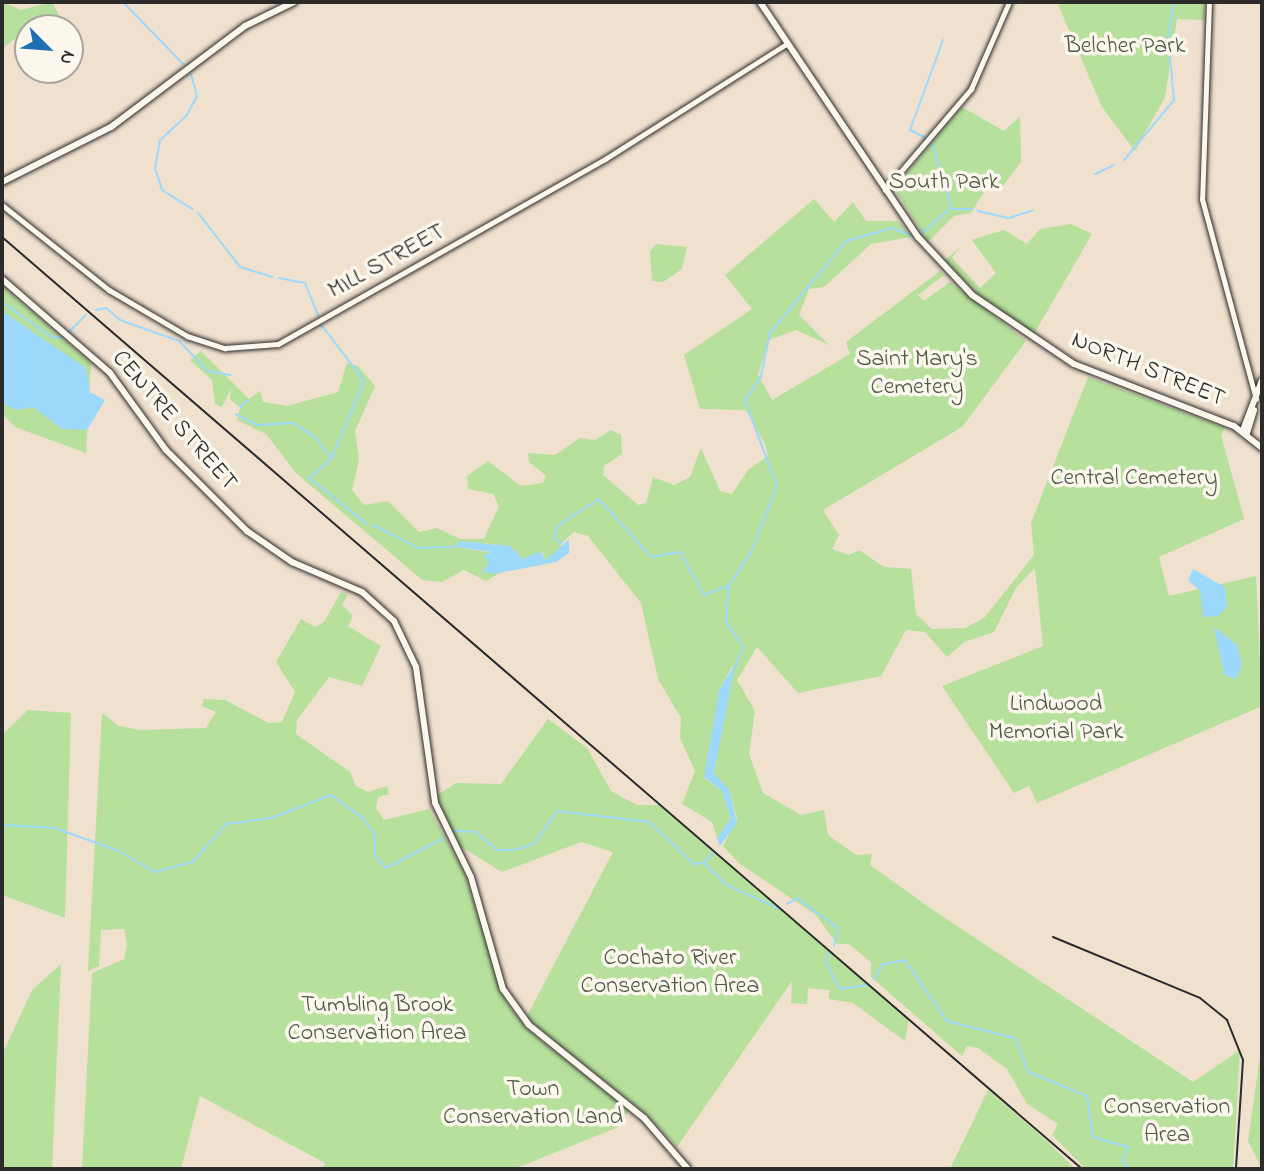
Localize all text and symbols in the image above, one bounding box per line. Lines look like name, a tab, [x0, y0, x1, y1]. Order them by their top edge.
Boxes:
north arrow	[14, 14, 84, 84]
park label: Belcher Park	[1065, 33, 1185, 61]
text: N	[52, 46, 82, 69]
park label: South Park	[889, 169, 999, 197]
street label: MILL STREET	[324, 218, 450, 306]
street label: NORTH STREET	[1067, 326, 1229, 414]
street label: CENTRE STREET	[105, 345, 243, 497]
park label: Saint Mary's Cemetery	[856, 346, 978, 402]
park label: Central Cemetery	[1050, 465, 1218, 493]
park label: Lindwood Memorial Park	[989, 691, 1123, 747]
park label: Cochato River Conservation Area	[581, 945, 759, 1001]
park label: Tumbling Brook Conservation Area	[288, 992, 466, 1048]
park label: Town Conservation Land	[443, 1076, 623, 1132]
park label: Conservation Area	[1104, 1094, 1230, 1150]

